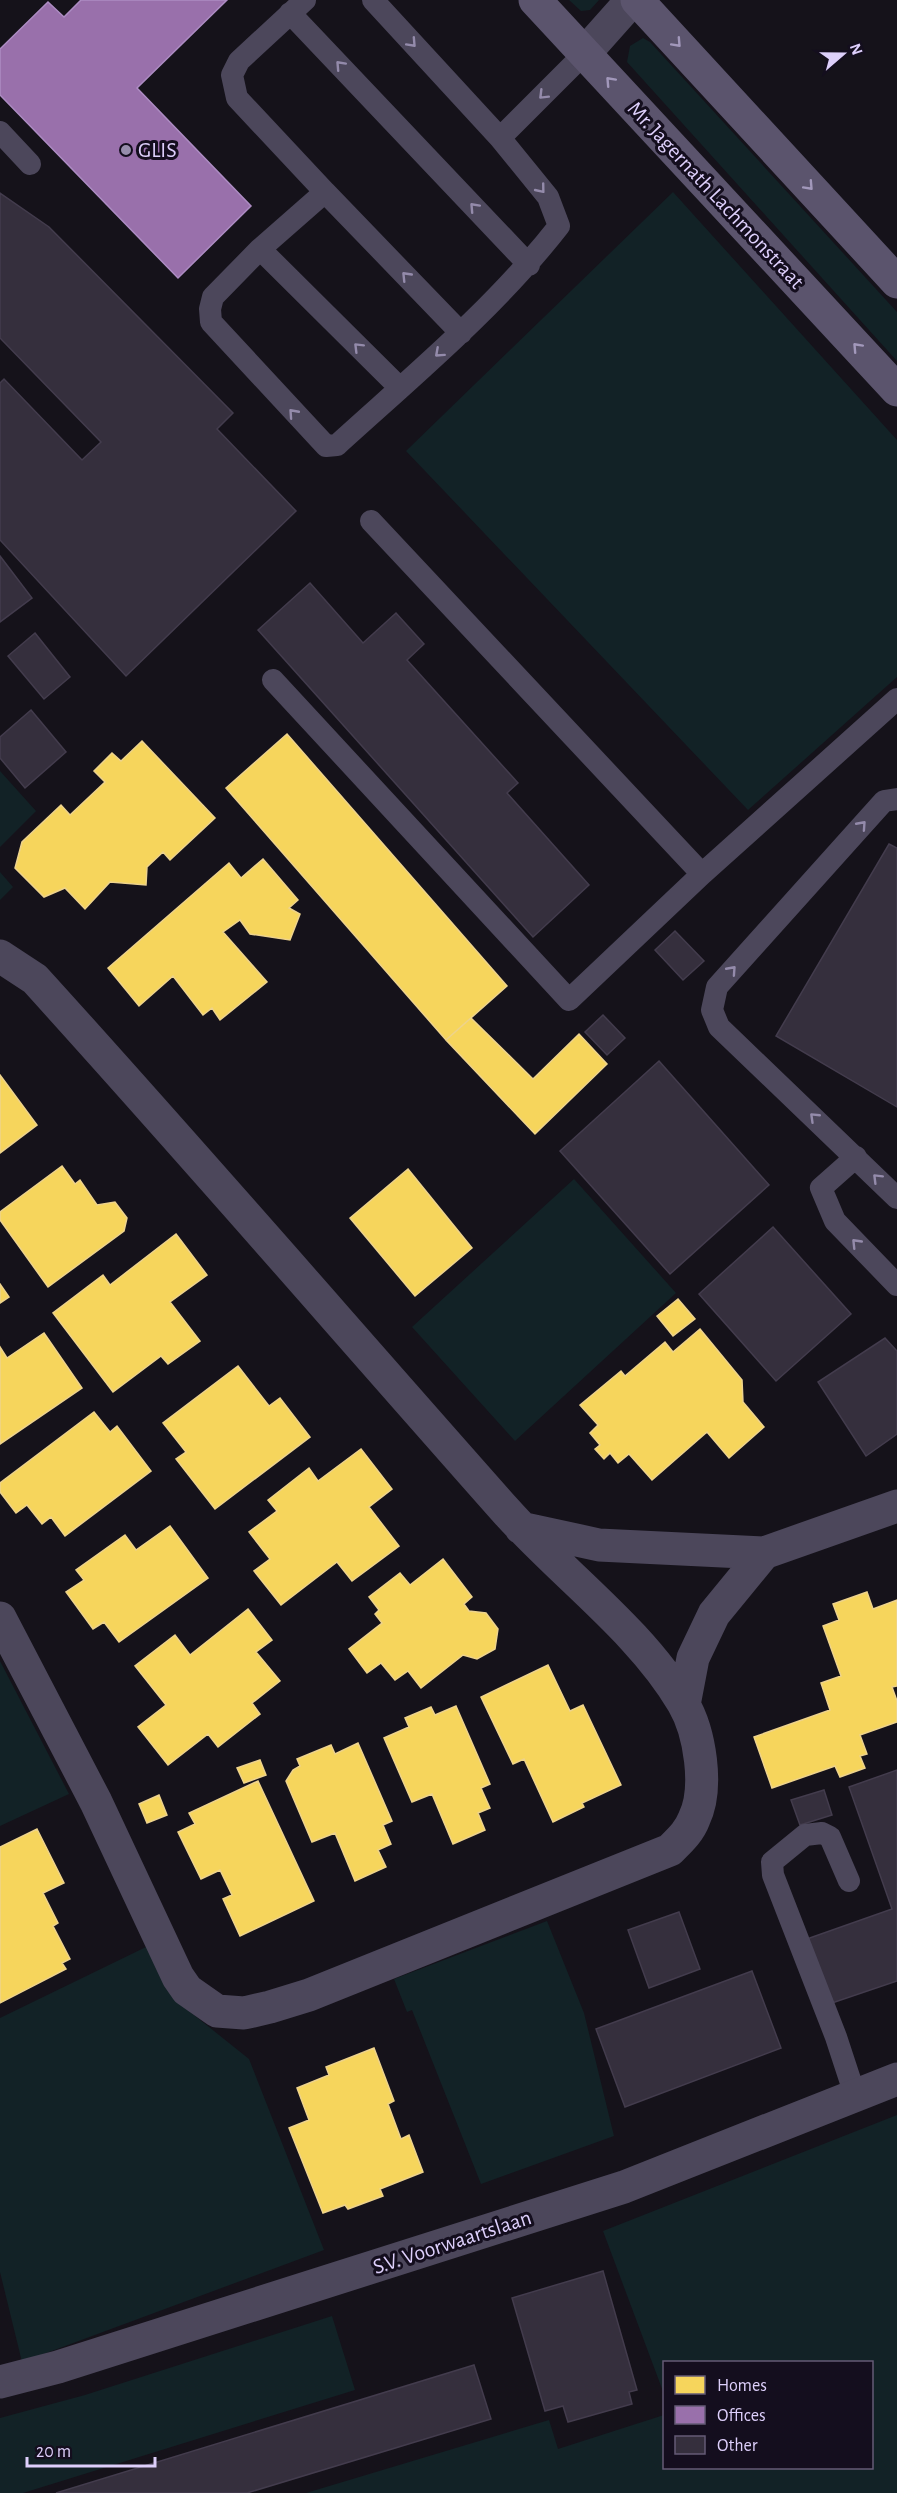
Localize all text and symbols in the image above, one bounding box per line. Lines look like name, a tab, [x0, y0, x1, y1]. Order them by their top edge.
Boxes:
north arrow	[813, 24, 873, 84]
one-way arrow	[405, 36, 416, 47]
one-way arrow	[670, 36, 681, 47]
text: N	[847, 41, 866, 57]
one-way arrow	[336, 62, 347, 72]
one-way arrow	[606, 78, 617, 88]
one-way arrow	[539, 88, 550, 99]
street label: Mr. Jagernath Lachmonstraat	[624, 97, 808, 293]
place label: GLIS	[138, 139, 177, 161]
marker: GLIS	[119, 143, 133, 157]
one-way arrow	[802, 180, 813, 190]
one-way arrow	[534, 182, 545, 193]
one-way arrow	[470, 203, 481, 214]
one-way arrow	[402, 272, 413, 282]
one-way arrow	[355, 343, 366, 354]
one-way arrow	[853, 343, 864, 354]
one-way arrow	[435, 346, 446, 357]
one-way arrow	[289, 409, 300, 419]
one-way arrow	[855, 821, 866, 832]
one-way arrow	[725, 967, 736, 977]
one-way arrow	[810, 1113, 821, 1124]
one-way arrow	[873, 1174, 884, 1185]
one-way arrow	[853, 1240, 864, 1251]
street label: S.V. Voorwaartslaan	[370, 2206, 534, 2278]
legend	[663, 2361, 873, 2469]
text: Homes	[717, 2377, 767, 2395]
text: Offices	[717, 2407, 766, 2425]
scale bar	[27, 2430, 154, 2468]
text: Other	[717, 2437, 758, 2455]
text: 20 m	[36, 2443, 71, 2461]

